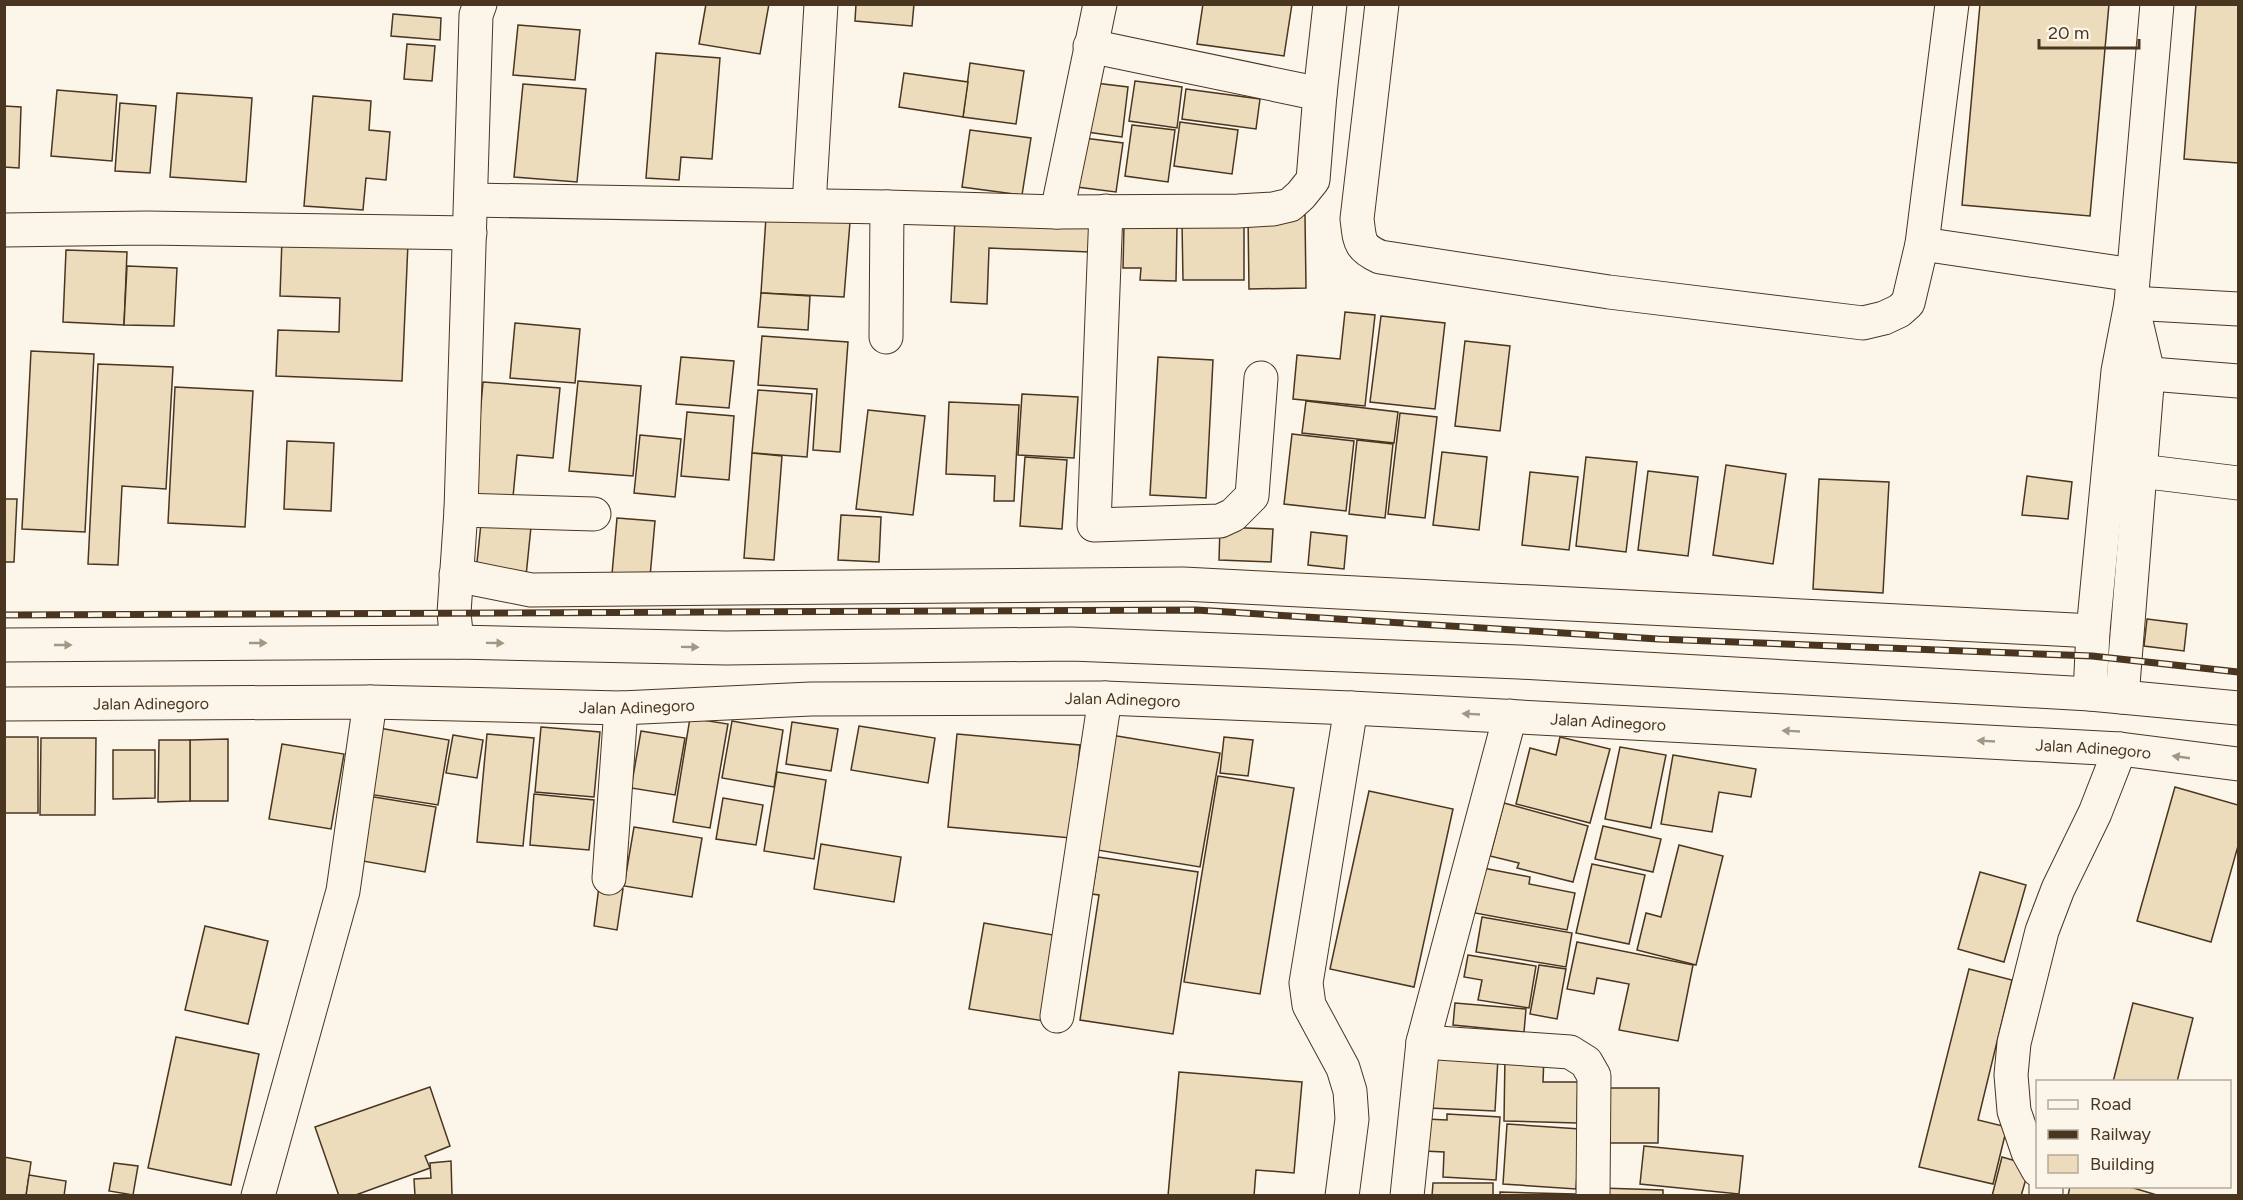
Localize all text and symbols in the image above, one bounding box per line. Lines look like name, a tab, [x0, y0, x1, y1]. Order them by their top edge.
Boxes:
scale bar	[2039, 12, 2140, 50]
text: 20 m	[2048, 22, 2089, 44]
one-way arrow	[248, 638, 267, 648]
one-way arrow	[485, 638, 504, 647]
one-way arrow	[53, 640, 72, 650]
one-way arrow	[680, 642, 699, 652]
street label: Jalan Adinegoro	[1065, 689, 1181, 711]
street label: Jalan Adinegoro	[93, 694, 209, 714]
street label: Jalan Adinegoro	[579, 696, 695, 718]
one-way arrow	[1461, 710, 1480, 719]
street label: Jalan Adinegoro	[1550, 710, 1667, 735]
one-way arrow	[1782, 727, 1801, 736]
street label: Jalan Adinegoro	[2035, 736, 2152, 763]
one-way arrow	[1977, 737, 1996, 746]
one-way arrow	[2171, 752, 2190, 761]
legend	[2036, 1080, 2231, 1188]
text: Road	[2090, 1093, 2131, 1115]
text: Railway	[2090, 1123, 2152, 1145]
text: Building	[2090, 1153, 2155, 1175]

